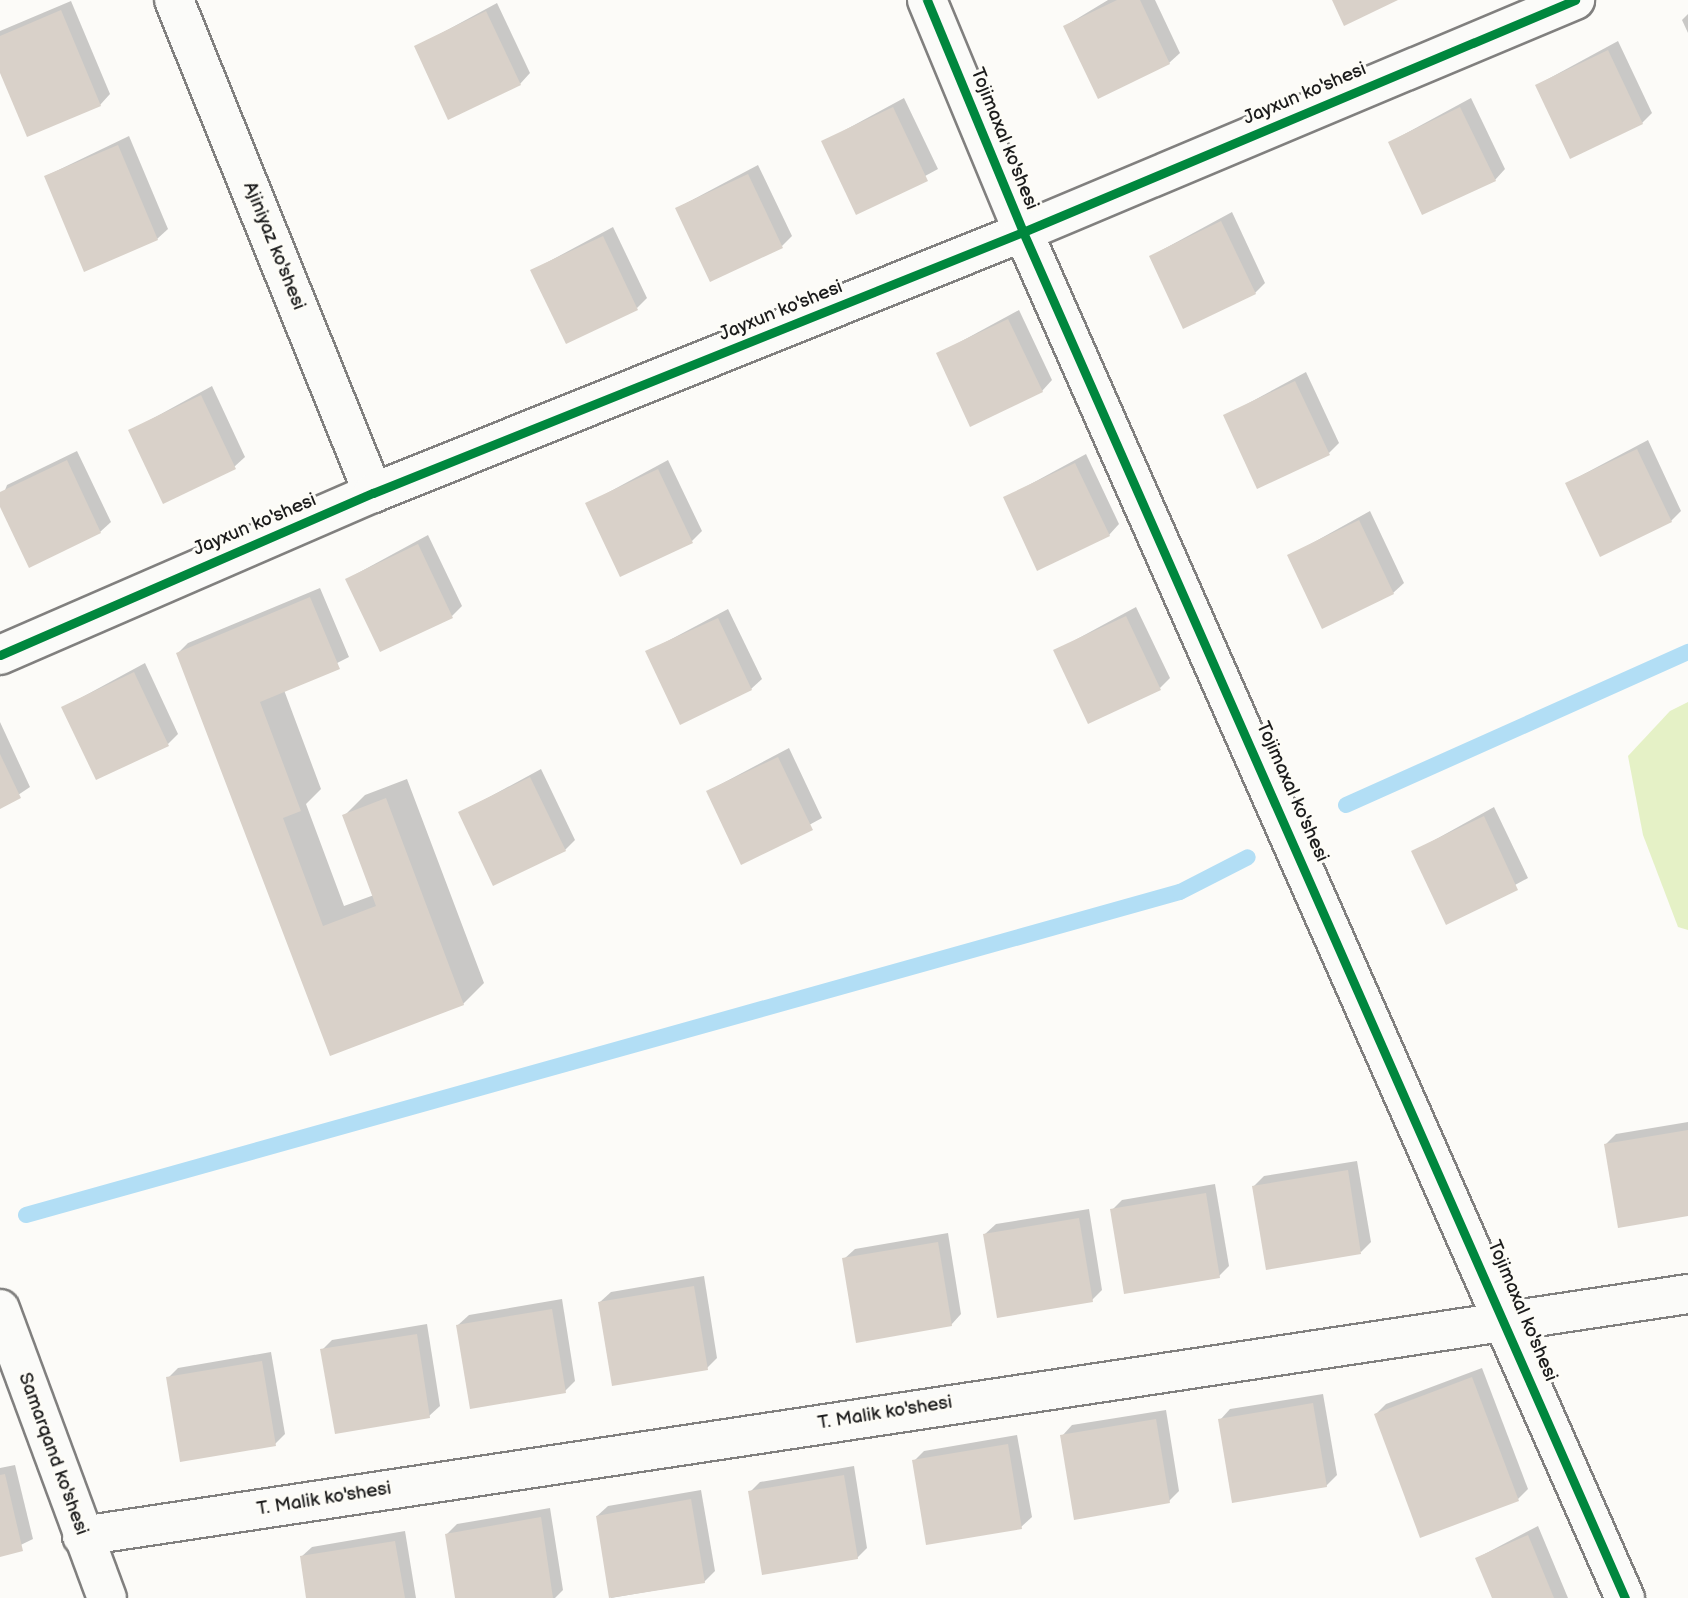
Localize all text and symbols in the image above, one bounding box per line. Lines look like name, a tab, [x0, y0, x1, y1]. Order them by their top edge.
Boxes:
street label: Jayxun ko'shesi	[1240, 58, 1370, 130]
street label: Tojimaxal ko'shesi	[965, 65, 1043, 213]
street label: Ajiniyaz ko'shesi	[238, 179, 310, 313]
street label: Jayxun ko'shesi	[716, 276, 846, 346]
street label: Jayxun ko'shesi	[190, 489, 320, 561]
street label: Tojimaxal ko'shesi	[1251, 718, 1333, 866]
street label: Tojimaxal ko'shesi	[1482, 1237, 1562, 1385]
street label: Samarqand ko'shesi	[13, 1370, 93, 1538]
street label: T. Malik ko'shesi	[816, 1391, 954, 1435]
street label: T. Malik ko'shesi	[255, 1477, 393, 1521]

